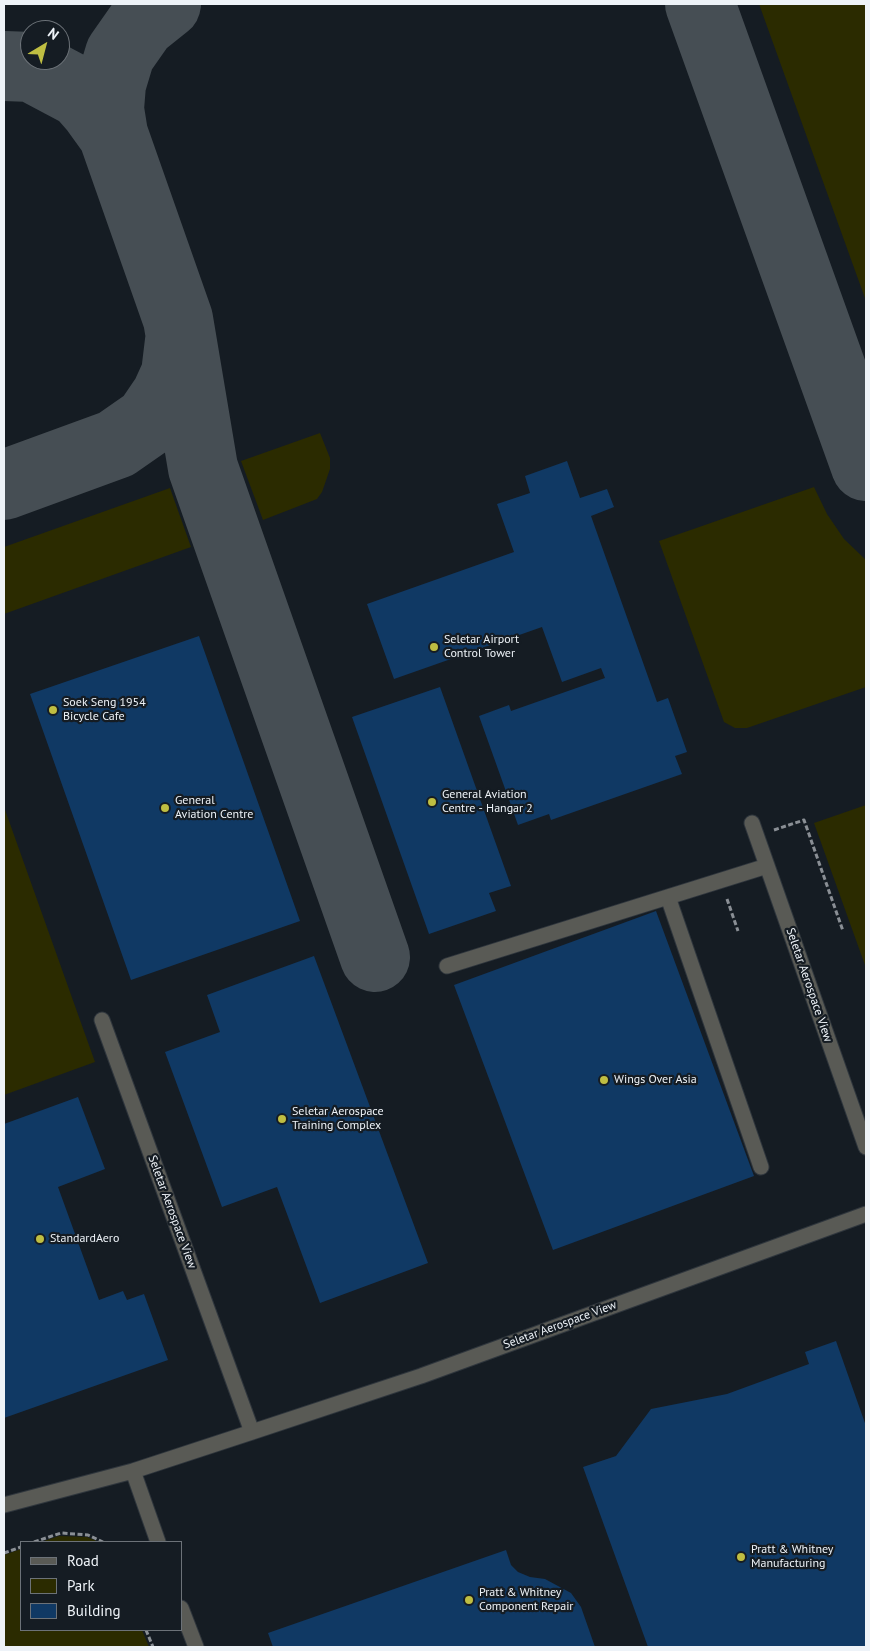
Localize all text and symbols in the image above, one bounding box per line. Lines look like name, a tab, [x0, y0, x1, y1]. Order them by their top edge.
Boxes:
north arrow	[20, 20, 70, 70]
text: N	[44, 24, 63, 44]
place label: Seletar Airport Control Tower	[444, 633, 519, 661]
marker: Seletar Airport Control Tower	[428, 641, 440, 653]
place label: Soek Seng 1954 Bicycle Cafe	[63, 696, 146, 724]
marker: Soek Seng 1954 Bicycle Cafe	[47, 704, 59, 716]
place label: General Aviation Centre - Hangar 2	[442, 788, 533, 816]
place label: General Aviation Centre	[175, 794, 253, 822]
marker: General Aviation Centre - Hangar 2	[426, 796, 438, 808]
marker: General Aviation Centre	[159, 802, 171, 814]
street label: Seletar Aerospace View	[783, 926, 835, 1044]
place label: Wings Over Asia	[614, 1073, 697, 1087]
marker: Wings Over Asia	[598, 1074, 610, 1086]
place label: Seletar Aerospace Training Complex	[292, 1105, 384, 1133]
marker: Seletar Aerospace Training Complex	[276, 1113, 288, 1125]
street label: Seletar Aerospace View	[145, 1153, 199, 1271]
place label: StandardAero	[50, 1232, 119, 1246]
marker: StandardAero	[34, 1233, 46, 1245]
street label: Seletar Aerospace View	[501, 1298, 619, 1352]
legend	[20, 1541, 182, 1631]
place label: Pratt & Whitney Manufacturing	[751, 1543, 833, 1571]
text: Road	[67, 1551, 99, 1570]
marker: Pratt & Whitney Manufacturing	[735, 1551, 747, 1563]
text: Park	[67, 1576, 95, 1595]
place label: Pratt & Whitney Component Repair	[479, 1586, 573, 1614]
marker: Pratt & Whitney Component Repair	[463, 1594, 475, 1606]
text: Building	[67, 1601, 121, 1620]

